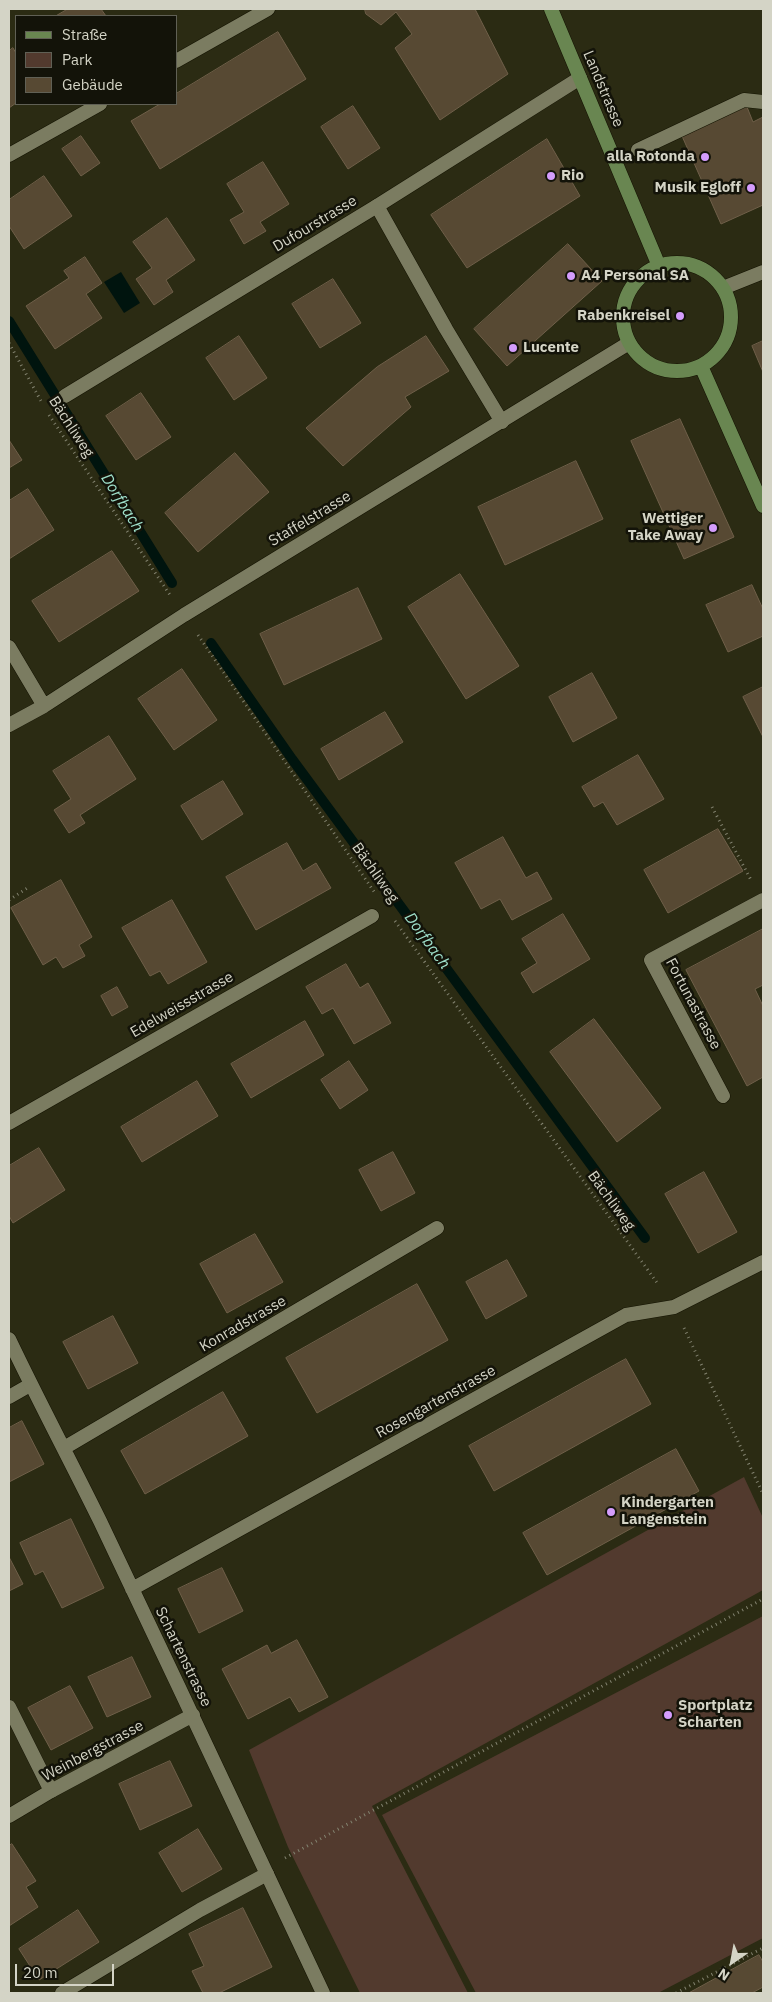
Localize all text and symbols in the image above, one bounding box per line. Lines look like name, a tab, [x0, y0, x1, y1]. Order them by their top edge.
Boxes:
legend	[15, 15, 178, 105]
text: Straße	[62, 25, 107, 44]
street label: Landstrasse	[579, 48, 627, 130]
text: Park	[62, 50, 92, 69]
text: Gebäude	[62, 75, 123, 94]
place label: alla Rotonda	[606, 148, 695, 166]
marker: alla Rotonda	[699, 151, 711, 163]
place label: Rio	[561, 167, 584, 185]
marker: Rio	[545, 170, 557, 182]
place label: Musik Egloff	[655, 179, 741, 197]
marker: Musik Egloff	[745, 182, 757, 194]
street label: Dufourstrasse	[270, 192, 360, 256]
place label: A4 Personal SA	[581, 267, 689, 285]
marker: A4 Personal SA	[565, 270, 577, 282]
place label: Rabenkreisel	[577, 307, 670, 325]
marker: Rabenkreisel	[674, 310, 686, 322]
place label: Lucente	[523, 339, 579, 357]
marker: Lucente	[507, 342, 519, 354]
street label: Bächliweg	[45, 393, 97, 461]
water label: Dorfbach	[97, 470, 147, 536]
street label: Staffelstrasse	[266, 487, 354, 551]
place label: Wettiger Take Away	[628, 510, 703, 545]
marker: Wettiger Take Away	[707, 522, 719, 534]
street label: Bächliweg	[348, 839, 402, 907]
water label: Dorfbach	[400, 909, 454, 973]
street label: Fortunastrasse	[661, 955, 725, 1053]
street label: Edelweissstrasse	[127, 968, 237, 1042]
street label: Bächliweg	[583, 1168, 639, 1234]
street label: Konradstrasse	[197, 1292, 289, 1356]
street label: Rosengartenstrasse	[373, 1362, 499, 1442]
place label: Kindergarten Langenstein	[621, 1494, 714, 1529]
marker: Kindergarten Langenstein	[605, 1506, 617, 1518]
street label: Schartenstrasse	[151, 1604, 215, 1710]
place label: Sportplatz Scharten	[678, 1697, 752, 1732]
marker: Sportplatz Scharten	[662, 1709, 674, 1721]
street label: Weinbergstrasse	[39, 1717, 147, 1785]
north arrow	[707, 1937, 757, 1987]
scale bar	[18, 1954, 116, 1986]
text: 20 m	[23, 1963, 58, 1982]
text: N	[715, 1964, 733, 1985]

